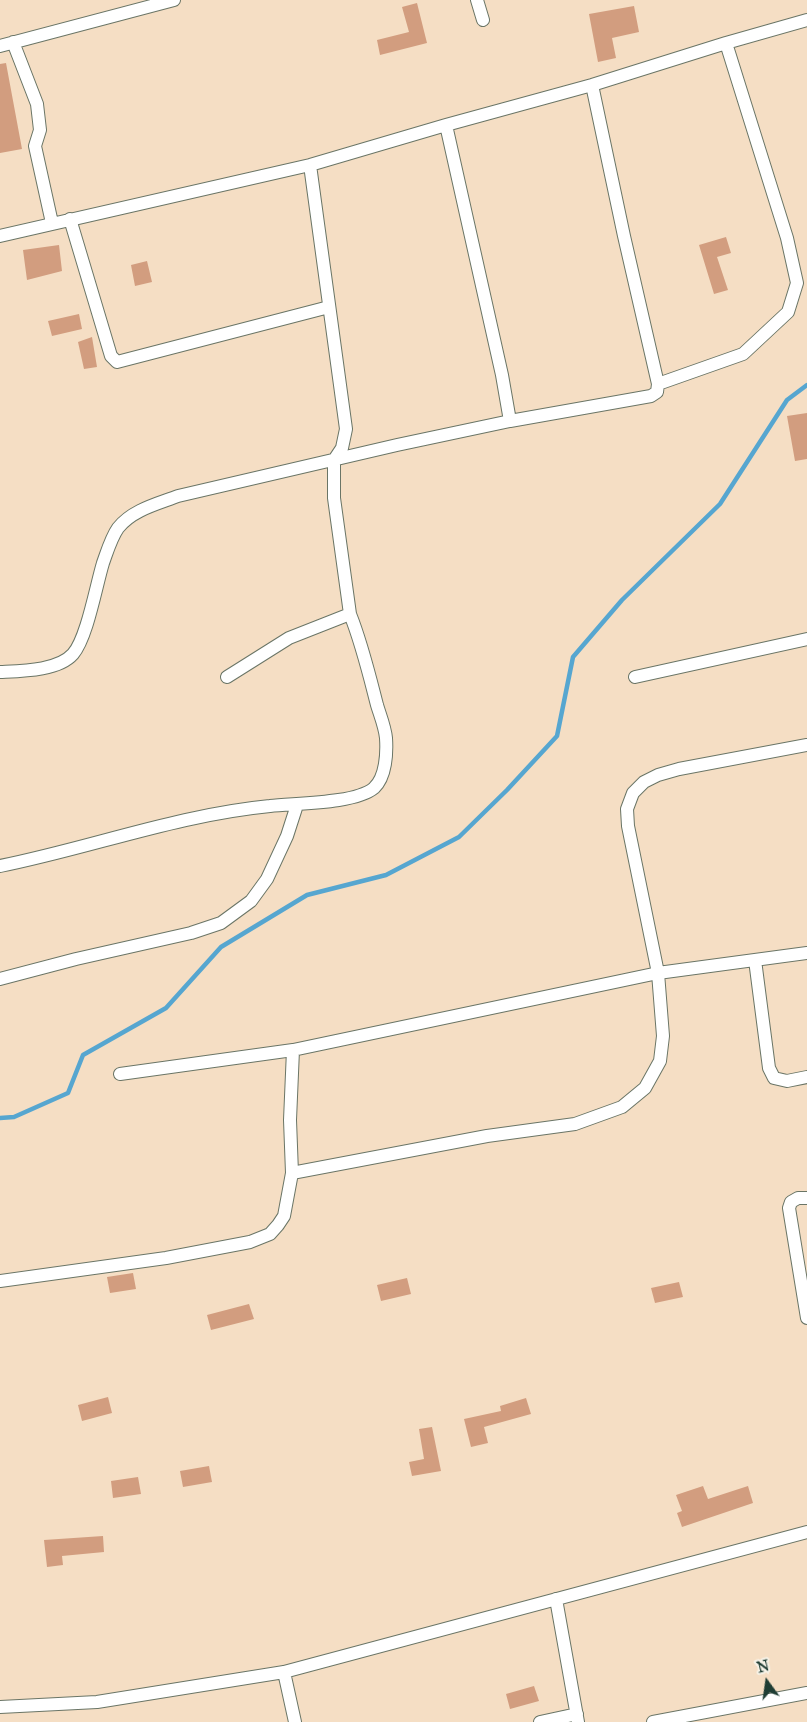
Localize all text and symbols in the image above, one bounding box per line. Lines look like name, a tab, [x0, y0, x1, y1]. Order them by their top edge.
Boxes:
north arrow	[742, 1657, 792, 1707]
text: N	[755, 1657, 771, 1677]

